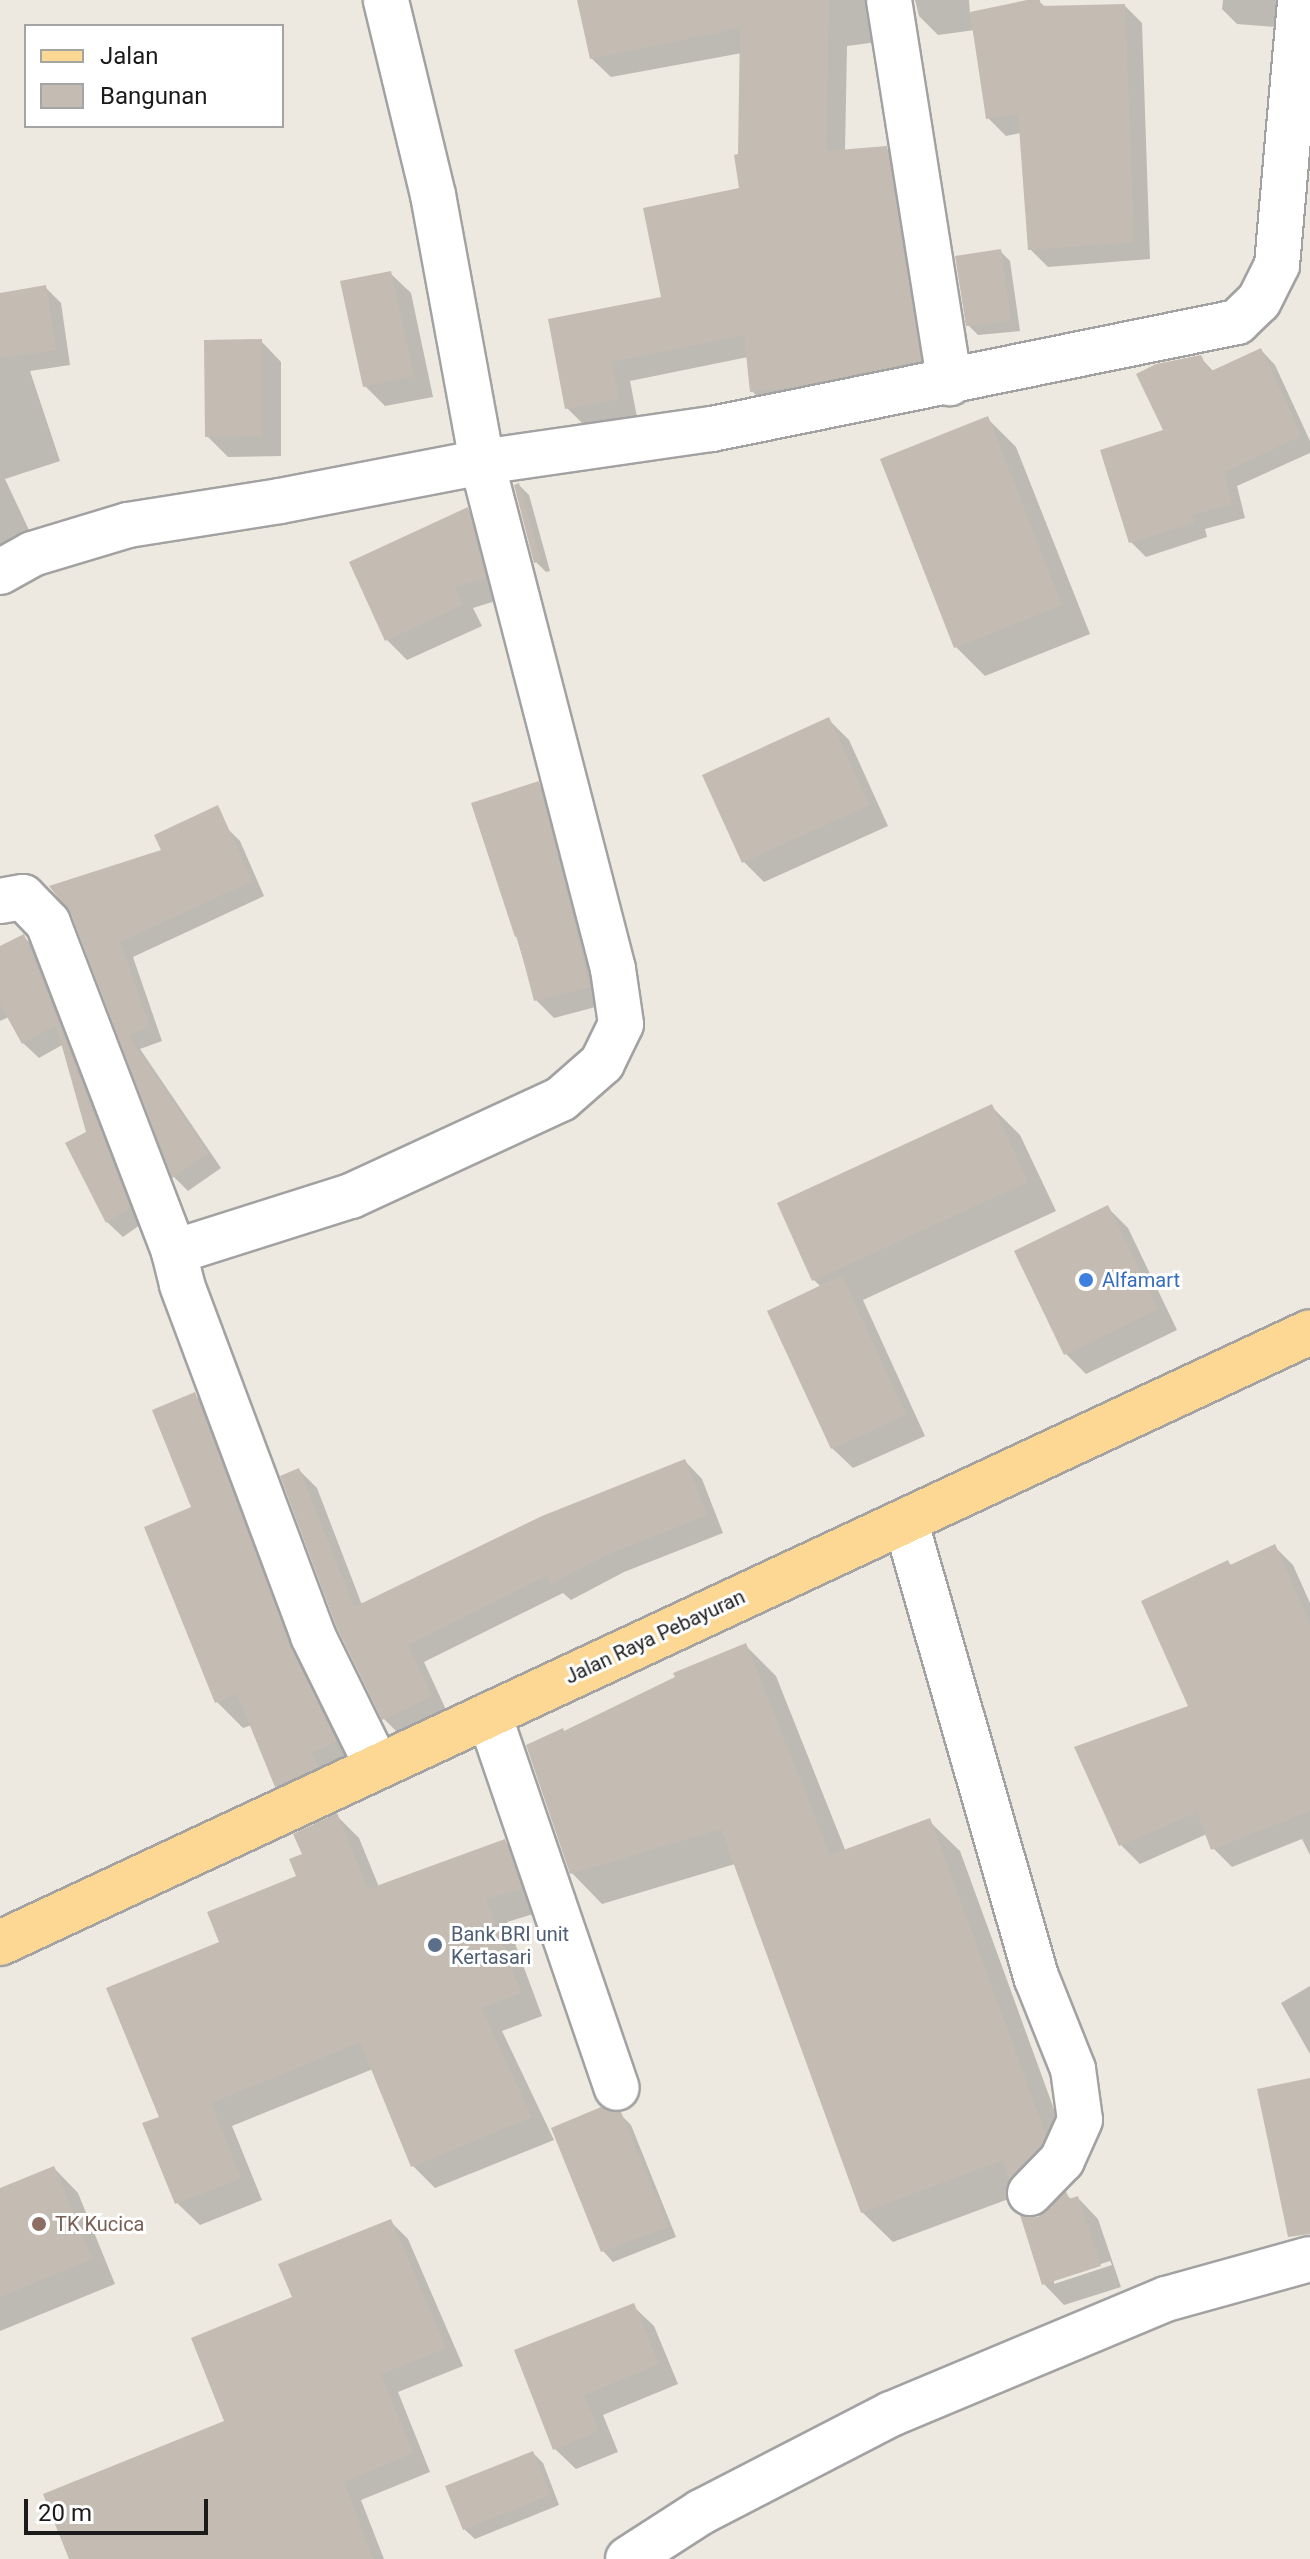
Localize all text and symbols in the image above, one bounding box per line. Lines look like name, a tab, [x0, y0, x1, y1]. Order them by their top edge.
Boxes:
legend	[24, 24, 284, 128]
text: Jalan	[100, 42, 158, 70]
text: Bangunan	[100, 82, 208, 110]
place label: Alfamart	[1102, 1268, 1180, 1292]
marker: Alfamart	[1077, 1271, 1095, 1289]
street label: Jalan Raya Pebayuran	[561, 1585, 749, 1689]
place label: Bank BRI unit Kertasari	[451, 1922, 569, 1969]
marker: Bank BRI unit Kertasari	[426, 1936, 444, 1954]
place label: TK Kucica	[55, 2212, 144, 2236]
marker: TK Kucica	[30, 2215, 48, 2233]
scale bar	[28, 2483, 212, 2533]
text: 20 m	[38, 2499, 92, 2527]

